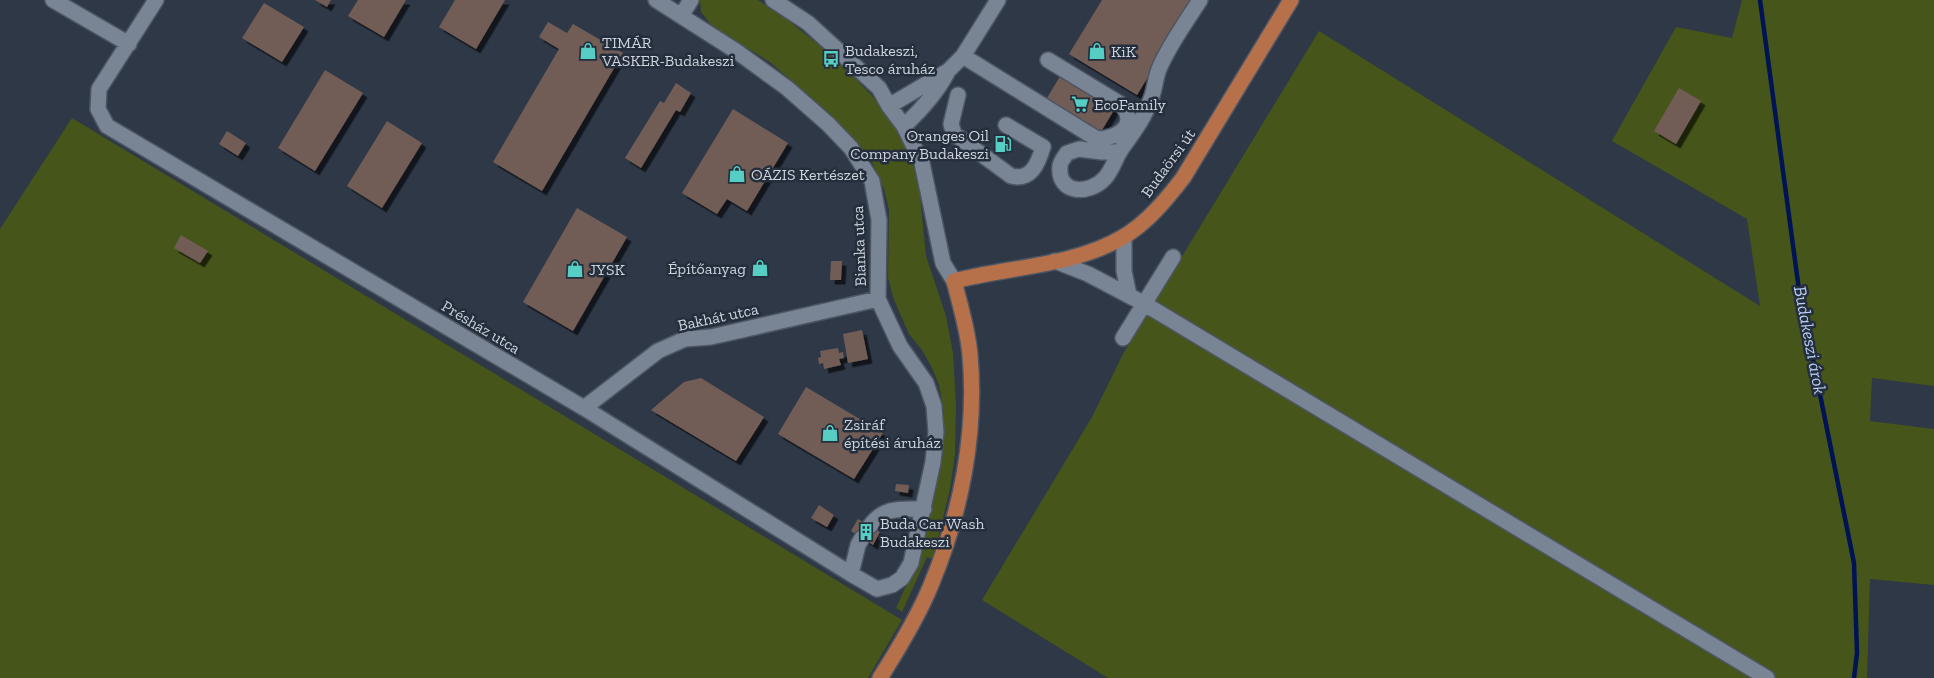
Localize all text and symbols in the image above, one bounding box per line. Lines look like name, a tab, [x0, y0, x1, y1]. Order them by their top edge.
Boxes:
place label: TIMÁR VASKER-Budakeszi	[601, 33, 735, 70]
shop icon: TIMÁR VASKER-Budakeszi	[578, 41, 598, 61]
place label: Budakeszi, Tesco áruház	[845, 41, 935, 78]
shop icon: KiK	[1087, 41, 1107, 61]
place label: KiK	[1111, 42, 1137, 61]
bus stop icon: Budakeszi, Tesco áruház	[821, 49, 841, 69]
supermarket icon: EcoFamily	[1070, 94, 1090, 114]
place label: EcoFamily	[1094, 95, 1166, 114]
street label: Budaörsi út	[1137, 125, 1199, 201]
place label: Oranges Oil Company Budakeszi	[850, 126, 990, 163]
fuel station icon: Oranges Oil Company Budakeszi	[993, 134, 1013, 154]
shop icon: OÁZIS Kertészet	[727, 164, 747, 184]
place label: OÁZIS Kertészet	[751, 165, 865, 184]
street label: Bianka utca	[848, 205, 870, 287]
shop icon: Építőanyag	[750, 258, 770, 278]
shop icon: JYSK	[565, 259, 585, 279]
place label: Építőanyag	[668, 259, 746, 278]
place label: JYSK	[589, 260, 625, 279]
water label: Budakeszi árok	[1789, 284, 1831, 396]
street label: Présház utca	[438, 296, 524, 358]
street label: Bakhát utca	[676, 299, 760, 335]
place label: Zsiráf építési áruház	[844, 415, 941, 452]
shop icon: Zsiráf építési áruház	[820, 423, 840, 443]
place label: Buda Car Wash Budakeszi	[880, 514, 984, 551]
building icon: Buda Car Wash Budakeszi	[856, 522, 876, 542]

